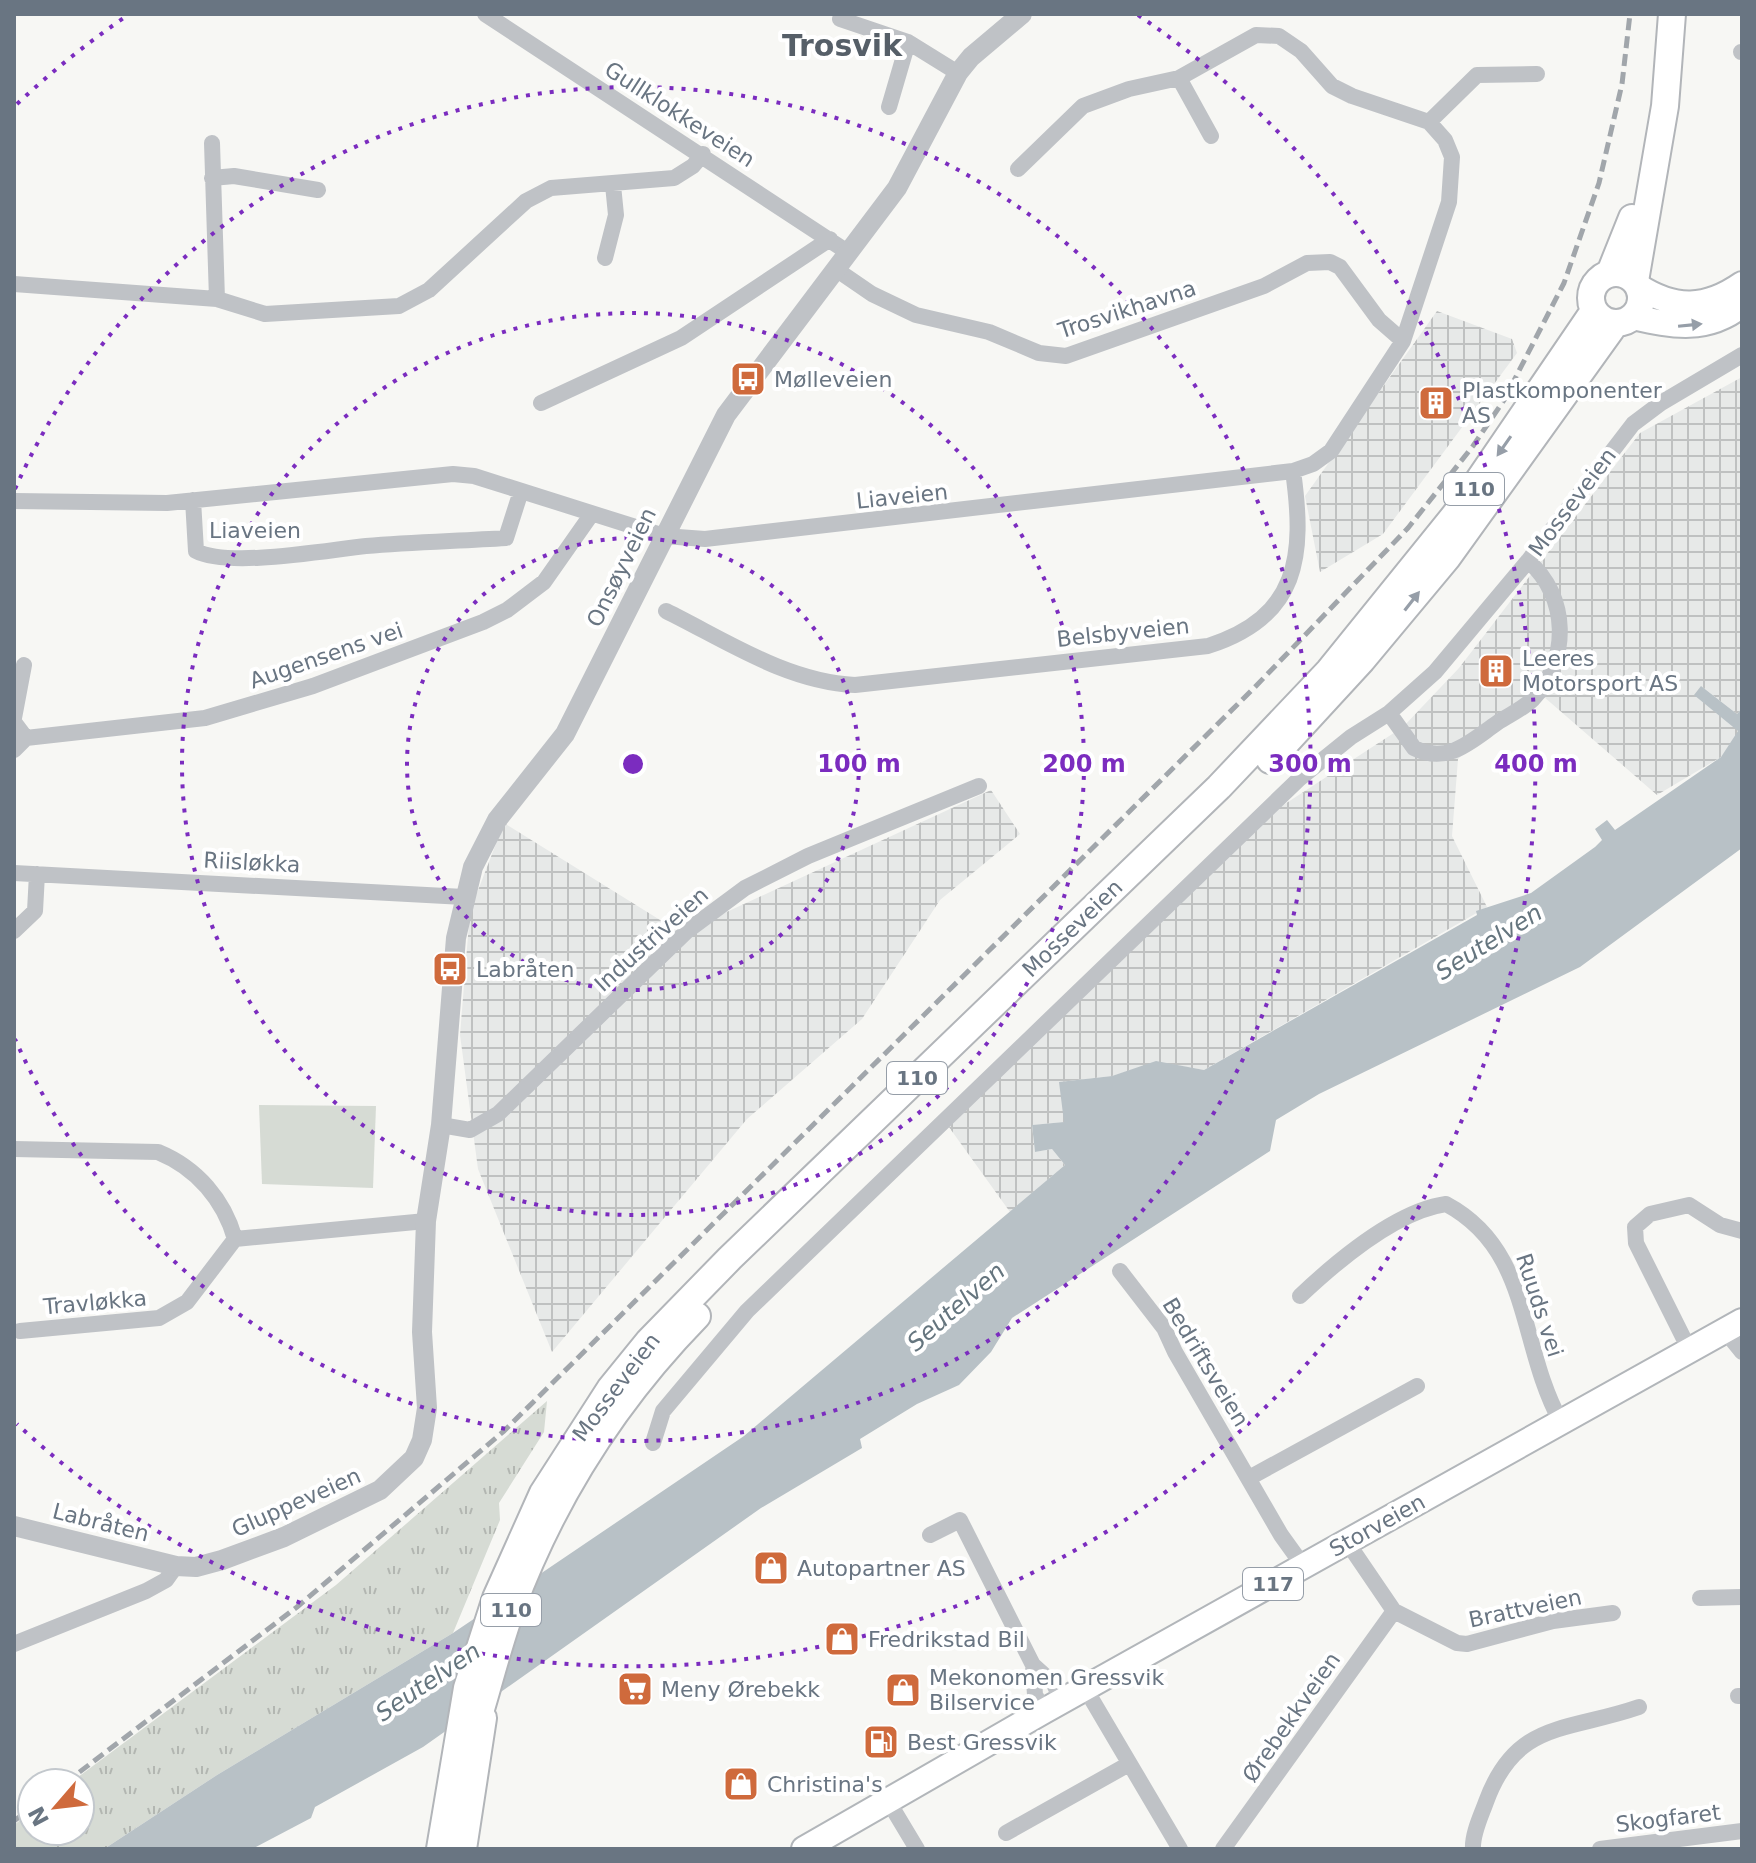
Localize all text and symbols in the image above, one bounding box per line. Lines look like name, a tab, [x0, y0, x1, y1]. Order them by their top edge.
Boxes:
district label: Trosvik	[782, 28, 903, 63]
street label: Gullklokkeveien	[600, 57, 759, 172]
street label: Trosvikhavna	[1054, 275, 1199, 344]
one-way arrow	[1677, 319, 1702, 332]
bus stop icon: Mølleveien	[729, 360, 767, 398]
place label: Mølleveien	[774, 367, 892, 392]
place label: Plastkomponenter AS	[1462, 378, 1663, 428]
building icon: Plastkomponenter AS	[1417, 384, 1455, 422]
one-way arrow	[1497, 435, 1512, 456]
street label: Mosseveien	[1524, 443, 1621, 561]
road number: 110	[1444, 473, 1504, 505]
street label: Liaveien	[855, 479, 949, 514]
street label: Onsøyveien	[582, 504, 661, 631]
street label: Liaveien	[209, 518, 301, 543]
one-way arrow	[1404, 591, 1420, 611]
street label: Belsbyveien	[1055, 613, 1191, 652]
street label: Augensens vei	[246, 618, 406, 693]
place label: Leeres Motorsport AS	[1522, 646, 1678, 696]
building icon: Leeres Motorsport AS	[1477, 652, 1515, 690]
centre of rings	[619, 750, 647, 778]
text: 100 m	[817, 750, 901, 778]
text: 200 m	[1042, 750, 1126, 778]
text: 300 m	[1268, 750, 1352, 778]
text: 400 m	[1494, 750, 1578, 778]
street label: Riisløkka	[203, 847, 301, 878]
street label: Mosseveien	[1017, 875, 1127, 982]
street label: Industriveien	[590, 882, 713, 997]
water label: Seutelven	[1431, 898, 1547, 986]
bus stop icon: Labråten	[431, 950, 469, 988]
place label: Labråten	[476, 957, 574, 982]
road number: 110	[887, 1062, 947, 1094]
street label: Ruuds vei	[1511, 1250, 1568, 1360]
water label: Seutelven	[901, 1257, 1011, 1357]
street label: Travløkka	[41, 1286, 148, 1320]
street label: Bedriftsveien	[1157, 1294, 1254, 1431]
street label: Mosseveien	[568, 1328, 665, 1446]
street label: Gluppeveien	[228, 1463, 365, 1542]
street label: Storveien	[1325, 1489, 1429, 1562]
street label: Labråten	[50, 1498, 152, 1547]
shop icon: Autopartner AS	[752, 1549, 790, 1587]
place label: Autopartner AS	[797, 1556, 966, 1581]
road number: 117	[1243, 1568, 1303, 1600]
street label: Brattveien	[1466, 1584, 1584, 1633]
road number: 110	[481, 1594, 541, 1626]
shop icon: Fredrikstad Bil	[823, 1620, 861, 1658]
place label: Fredrikstad Bil	[868, 1627, 1025, 1652]
water label: Seutelven	[370, 1637, 486, 1727]
street label: Ørebekkveien	[1237, 1648, 1345, 1787]
place label: Mekonomen Gressvik Bilservice	[929, 1665, 1164, 1715]
supermarket icon: Meny Ørebekk	[616, 1670, 654, 1708]
shop icon: Mekonomen Gressvik Bilservice	[884, 1671, 922, 1709]
place label: Meny Ørebekk	[661, 1677, 820, 1702]
fuel station icon: Best Gressvik	[862, 1723, 900, 1761]
place label: Best Gressvik	[907, 1730, 1057, 1755]
shop icon: Christina's	[722, 1765, 760, 1803]
north arrow	[16, 1767, 96, 1847]
place label: Christina's	[767, 1772, 883, 1797]
street label: Skogfaret	[1614, 1800, 1722, 1837]
text: N	[23, 1802, 54, 1830]

